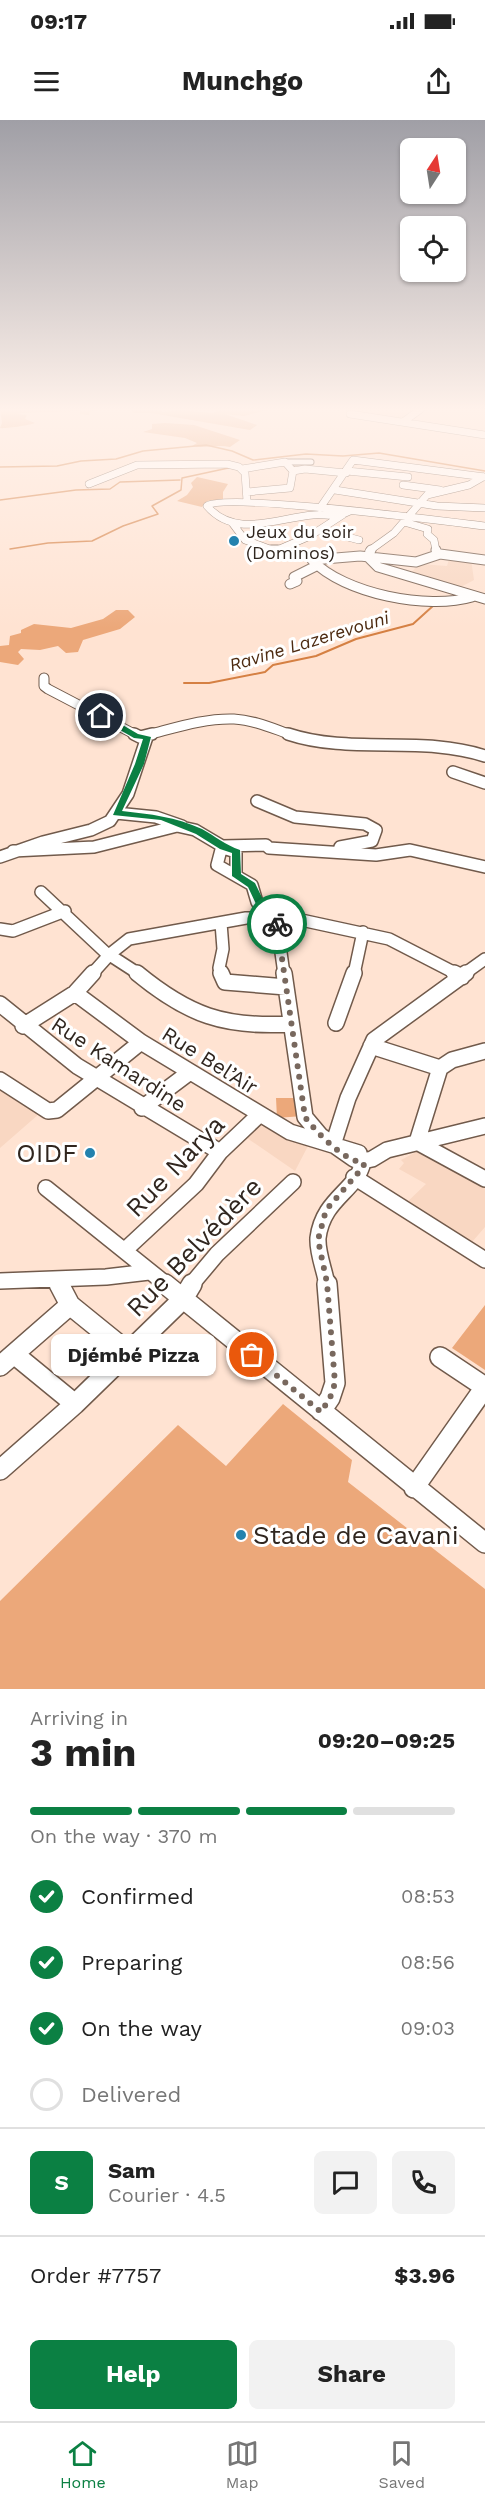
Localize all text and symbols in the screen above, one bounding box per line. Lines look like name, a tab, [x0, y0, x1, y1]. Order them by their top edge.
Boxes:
text: 09:17	[30, 9, 87, 34]
icon: menu	[30, 65, 63, 98]
text: Munchgo	[182, 65, 303, 97]
icon: share	[422, 65, 455, 98]
north arrow	[400, 138, 466, 204]
map controls	[400, 138, 466, 282]
button: locate	[400, 216, 466, 282]
place label: Jeux du soir (Dominos)	[246, 521, 354, 563]
marker: Jeux du soir (Dominos)	[227, 534, 241, 548]
water label: Ravine Lazerevouni	[227, 606, 393, 675]
pin	[75, 690, 126, 741]
icon: home	[84, 699, 117, 732]
courier	[247, 894, 307, 954]
icon: bike	[261, 908, 294, 941]
street label: Rue Kamardine	[47, 1011, 191, 1117]
street label: Rue Bel’Air	[157, 1021, 263, 1099]
street label: Rue Narya	[119, 1109, 231, 1223]
place label: OIDF	[16, 1138, 78, 1168]
marker: OIDF	[83, 1146, 97, 1160]
street label: Rue Belvédère	[120, 1171, 268, 1323]
pin	[226, 1329, 277, 1380]
callout: Djémbé Pizza	[51, 1334, 216, 1376]
icon: bag	[235, 1338, 268, 1371]
text: Djémbé Pizza	[68, 1343, 199, 1367]
place label: Stade de Cavani	[253, 1520, 459, 1550]
marker: Stade de Cavani	[234, 1528, 248, 1542]
text: Arriving in	[30, 1706, 128, 1730]
text: 09:20–09:25	[318, 1728, 455, 1753]
text: 3 min	[30, 1730, 137, 1775]
text: On the way · 370 m	[30, 1824, 218, 1848]
icon: check	[30, 1880, 63, 1913]
text: Confirmed	[81, 1884, 194, 1909]
text: 08:53	[401, 1884, 455, 1908]
icon: check	[30, 1946, 63, 1979]
text: Preparing	[81, 1950, 182, 1975]
text: 08:56	[401, 1950, 455, 1974]
icon: check	[30, 2012, 63, 2045]
text: On the way	[81, 2016, 202, 2041]
text: 09:03	[401, 2016, 455, 2040]
text: Delivered	[81, 2082, 181, 2107]
button: chat	[314, 2151, 377, 2214]
button: phone	[392, 2151, 455, 2214]
text: Sam	[108, 2158, 156, 2183]
text: S	[54, 2170, 69, 2195]
text: Courier · 4.5	[108, 2183, 226, 2207]
text: Order #7757	[30, 2263, 161, 2288]
text: $3.96	[394, 2263, 455, 2288]
button: Help	[30, 2340, 237, 2409]
button: Share	[249, 2340, 455, 2409]
tab: Home	[60, 2437, 106, 2492]
tab: Map	[226, 2437, 259, 2492]
tab: Saved	[379, 2437, 425, 2492]

